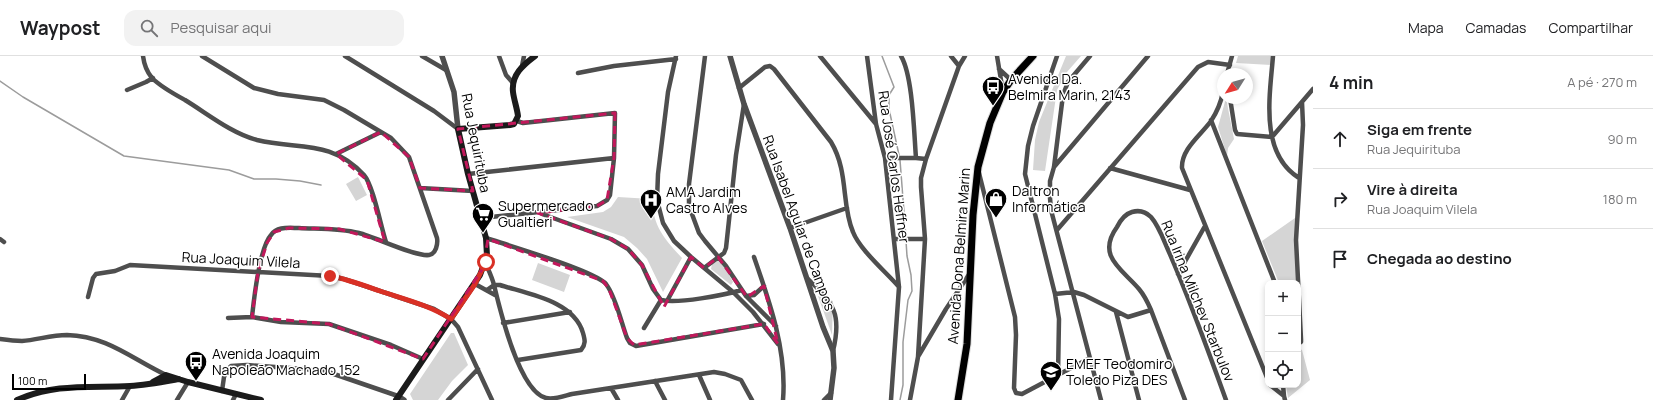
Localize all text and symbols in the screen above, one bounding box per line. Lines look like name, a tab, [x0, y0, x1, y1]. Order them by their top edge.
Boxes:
search box	[124, 10, 404, 46]
text: Waypost	[20, 15, 100, 41]
icon: search	[138, 17, 160, 39]
text: Pesquisar aqui	[170, 17, 272, 38]
text: Mapa	[1408, 18, 1444, 37]
text: Camadas	[1466, 18, 1526, 37]
text: Compartilhar	[1548, 18, 1633, 37]
north arrow	[1217, 68, 1253, 104]
place label: Avenida Da. Belmira Marin, 2143	[1008, 69, 1131, 104]
text: 4 min	[1329, 71, 1373, 94]
text: A pé · 270 m	[1567, 73, 1637, 91]
bus stop icon: Avenida Da. Belmira Marin, 2143	[980, 74, 1006, 107]
street label: Rua José Carlos Heffner	[874, 89, 915, 244]
street label: Rua Jequirituba	[458, 92, 495, 194]
text: Siga em frente	[1367, 119, 1472, 140]
icon: ahead	[1329, 128, 1351, 150]
text: 90 m	[1607, 130, 1637, 148]
street label: Rua Isabel Aguiar de Campos	[759, 132, 840, 313]
text: Rua Jequirituba	[1367, 140, 1460, 158]
street label: Avenida Dona Belmira Marin	[943, 167, 974, 345]
text: Vire à direita	[1367, 179, 1458, 200]
place label: Daltron Informática	[1012, 181, 1086, 216]
place label: AMA Jardim Castro Alves	[666, 182, 747, 217]
shop icon: Daltron Informática	[983, 186, 1009, 219]
hospital icon: AMA Jardim Castro Alves	[638, 187, 664, 220]
icon: right	[1329, 188, 1351, 210]
text: 180 m	[1603, 190, 1637, 208]
place label: Supermercado Gualtieri	[498, 196, 593, 231]
text: Rua Joaquim Vilela	[1367, 200, 1477, 218]
supermarket icon: Supermercado Gualtieri	[470, 201, 496, 234]
street label: Rua Irina Milchev Starbulov	[1157, 217, 1240, 384]
street label: Rua Joaquim Vilela	[181, 247, 301, 272]
icon: arrive	[1329, 248, 1351, 270]
text: Chegada ao destino	[1367, 248, 1512, 269]
route start	[477, 253, 495, 271]
route end	[321, 267, 339, 285]
map controls	[1265, 280, 1301, 388]
button: +	[1265, 280, 1301, 316]
button: −	[1265, 316, 1301, 352]
place label: Avenida Joaquim Napoleão Machado 152	[212, 344, 360, 379]
bus stop icon: Avenida Joaquim Napoleão Machado 152	[183, 349, 209, 382]
button: locate	[1265, 352, 1301, 388]
place label: EMEF Teodomiro Toledo Piza DES	[1066, 354, 1172, 389]
school or university icon: EMEF Teodomiro Toledo Piza DES	[1038, 359, 1064, 392]
scale bar	[12, 372, 86, 391]
text: 100 m	[18, 373, 47, 388]

